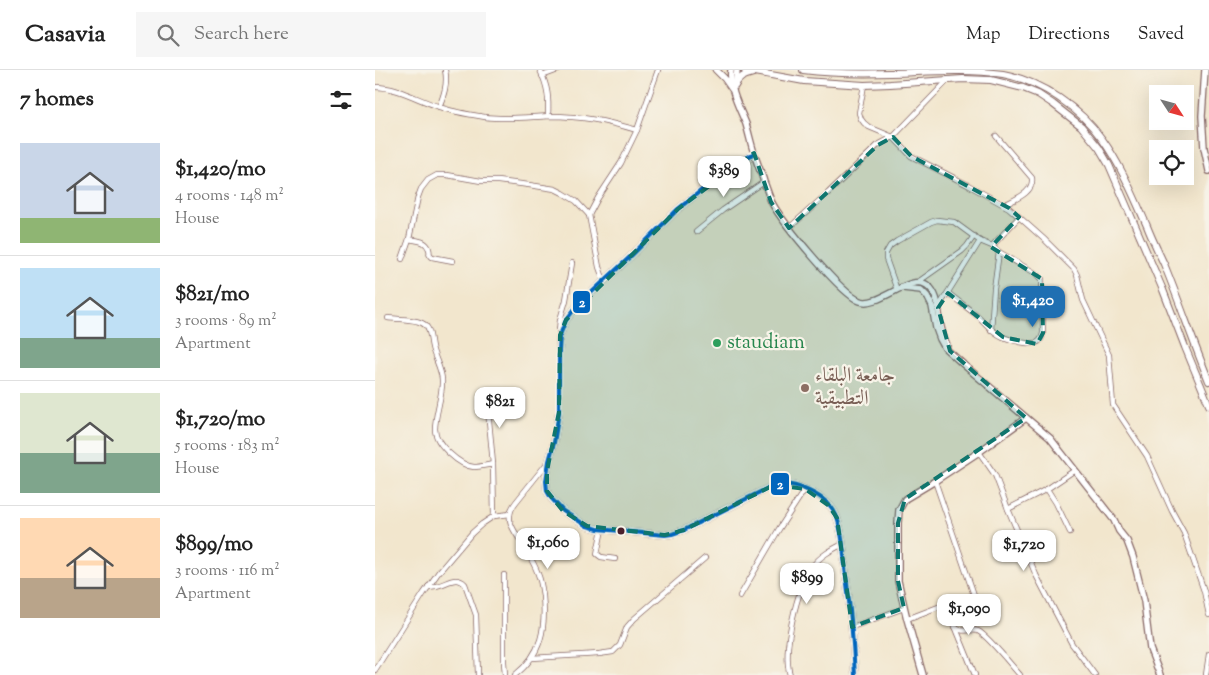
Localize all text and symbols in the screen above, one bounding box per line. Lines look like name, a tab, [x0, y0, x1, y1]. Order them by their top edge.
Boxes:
search box	[136, 12, 486, 57]
text: Casavia	[25, 18, 106, 52]
icon: search	[154, 21, 182, 49]
text: Search here	[194, 21, 289, 48]
text: Map	[966, 22, 1001, 48]
text: Directions	[1029, 22, 1110, 48]
text: Saved	[1138, 22, 1184, 48]
text: 7 homes	[20, 85, 94, 115]
north arrow	[1149, 85, 1194, 130]
map controls	[1149, 85, 1194, 185]
icon: filters	[327, 86, 355, 114]
button: locate	[1149, 140, 1194, 185]
text: $1,420/mo	[175, 155, 266, 185]
pin: $389	[694, 156, 754, 198]
text: $389	[709, 160, 739, 183]
icon: home	[60, 163, 120, 223]
text: 4 rooms · 148 m²	[175, 185, 284, 208]
text: House	[175, 208, 219, 231]
text: $821/mo	[175, 280, 249, 310]
pin: $1,420	[992, 286, 1074, 328]
icon: home	[60, 288, 120, 348]
line badge: 2	[572, 290, 591, 314]
text: $1,420	[1012, 290, 1054, 313]
text: 2	[579, 294, 586, 314]
text: 3 rooms · 89 m²	[175, 310, 277, 333]
place label: staudiam	[727, 329, 805, 358]
text: Apartment	[175, 333, 251, 356]
marker: staudiam	[711, 337, 723, 349]
place label: جامعة البلقاء التطبيقية	[815, 362, 895, 414]
marker: جامعة البلقاء التطبيقية	[799, 382, 811, 394]
pin: $821	[470, 386, 530, 429]
text: $821	[485, 391, 515, 414]
text: $1,720/mo	[175, 405, 265, 435]
icon: home	[60, 413, 120, 473]
text: 5 rooms · 183 m²	[175, 435, 280, 458]
text: House	[175, 458, 219, 481]
line badge: 2	[770, 472, 790, 496]
text: 2	[777, 476, 784, 496]
unlabelled marker	[616, 526, 626, 536]
pin: $1,060	[507, 528, 589, 570]
text: $899/mo	[175, 530, 253, 560]
pin: $1,720	[983, 530, 1065, 572]
text: $1,060	[527, 532, 569, 555]
text: $1,720	[1003, 534, 1045, 557]
icon: home	[60, 538, 120, 598]
text: 3 rooms · 116 m²	[175, 560, 280, 583]
pin: $899	[777, 562, 837, 605]
text: $899	[791, 567, 823, 590]
text: Apartment	[175, 583, 251, 606]
pin: $1,090	[928, 594, 1010, 636]
text: $1,090	[948, 598, 990, 621]

